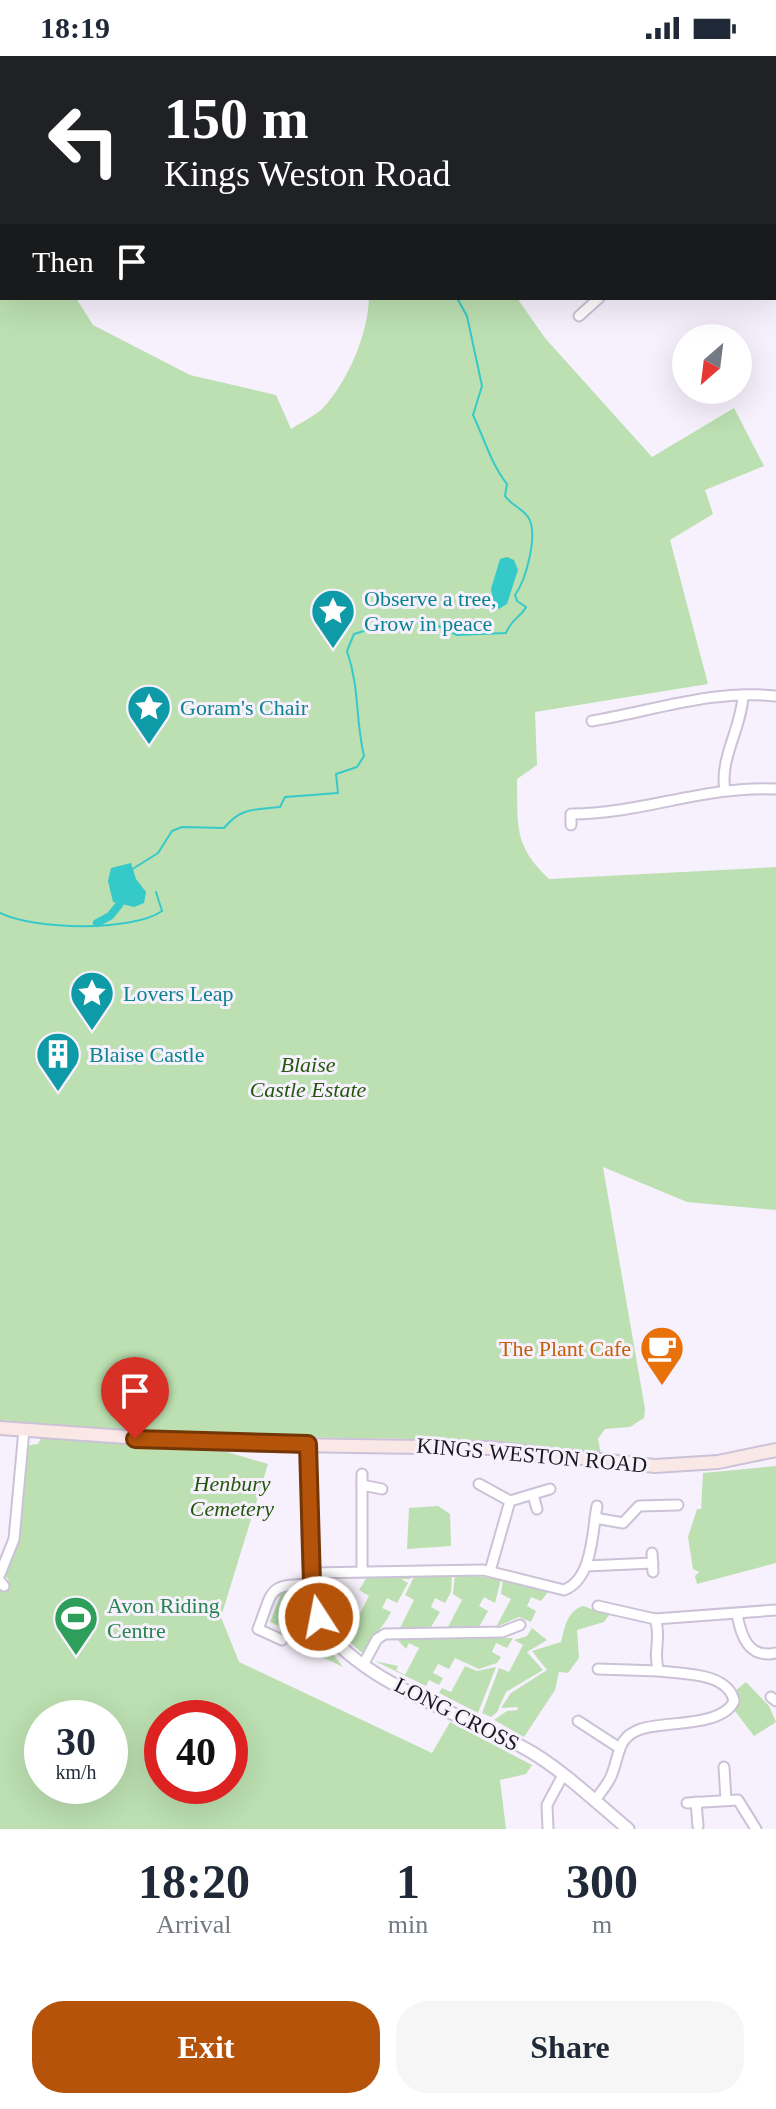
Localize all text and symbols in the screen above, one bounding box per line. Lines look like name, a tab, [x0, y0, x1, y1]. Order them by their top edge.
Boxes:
text: 18:19	[40, 11, 110, 44]
icon: left	[32, 88, 136, 192]
text: 150 m	[164, 88, 309, 150]
text: Kings Weston Road	[164, 154, 450, 194]
icon: arrive	[110, 240, 154, 284]
text: Then	[32, 245, 94, 278]
north arrow	[672, 324, 752, 404]
map controls	[672, 324, 752, 404]
place label: Observe a tree, Grow in peace	[364, 586, 497, 636]
place icon: Observe a tree, Grow in peace	[309, 587, 357, 650]
place icon: Goram's Chair	[125, 683, 173, 746]
place label: Goram's Chair	[180, 695, 309, 720]
place icon: Lovers Leap	[68, 969, 116, 1032]
place label: Lovers Leap	[123, 981, 234, 1006]
building icon: Blaise Castle	[34, 1030, 82, 1093]
place label: Blaise Castle	[89, 1042, 204, 1067]
park label: Blaise Castle Estate	[250, 1052, 367, 1102]
cafe icon: The Plant Cafe	[638, 1324, 686, 1387]
place label: The Plant Cafe	[499, 1336, 631, 1361]
pin	[101, 1357, 169, 1439]
icon: arrive	[113, 1369, 157, 1413]
street label: KINGS WESTON ROAD	[416, 1432, 648, 1478]
park label: Henbury Cemetery	[190, 1471, 274, 1521]
position arrow	[277, 1575, 361, 1659]
place label: Avon Riding Centre	[107, 1593, 220, 1643]
sports icon: Avon Riding Centre	[52, 1594, 100, 1657]
street label: LONG CROSS	[391, 1672, 523, 1756]
speed limit sign: 40	[144, 1700, 248, 1804]
text: 30	[56, 1719, 96, 1764]
text: km/h	[55, 1761, 97, 1783]
text: 18:20	[138, 1855, 250, 1908]
text: 1	[396, 1855, 420, 1908]
text: 300	[566, 1855, 638, 1908]
text: Arrival	[156, 1910, 231, 1939]
text: min	[388, 1910, 428, 1939]
text: m	[592, 1910, 612, 1939]
button: Exit	[32, 2001, 380, 2093]
button: Share	[396, 2001, 744, 2093]

